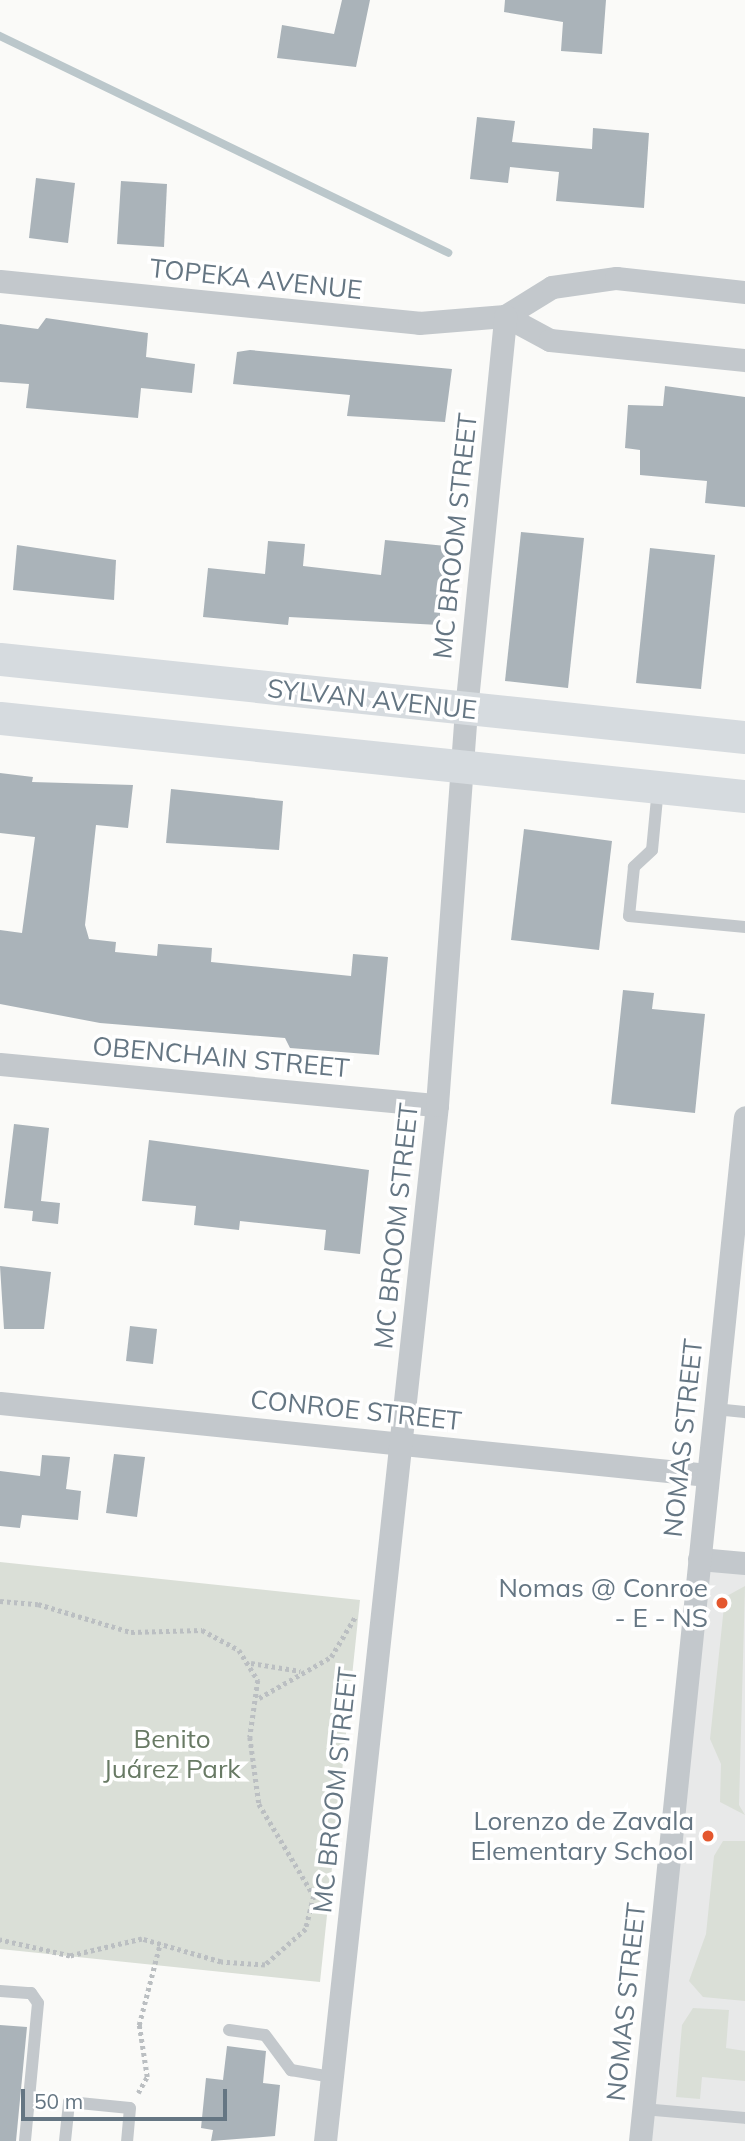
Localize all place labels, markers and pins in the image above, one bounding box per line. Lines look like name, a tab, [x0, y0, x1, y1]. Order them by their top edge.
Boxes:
place label: Nomas @ Conroe - E - NS	[498, 1572, 708, 1634]
marker: Nomas @ Conroe - E - NS	[714, 1595, 730, 1611]
place label: Lorenzo de Zavala Elementary School	[470, 1805, 694, 1867]
marker: Lorenzo de Zavala Elementary School	[700, 1828, 716, 1844]

